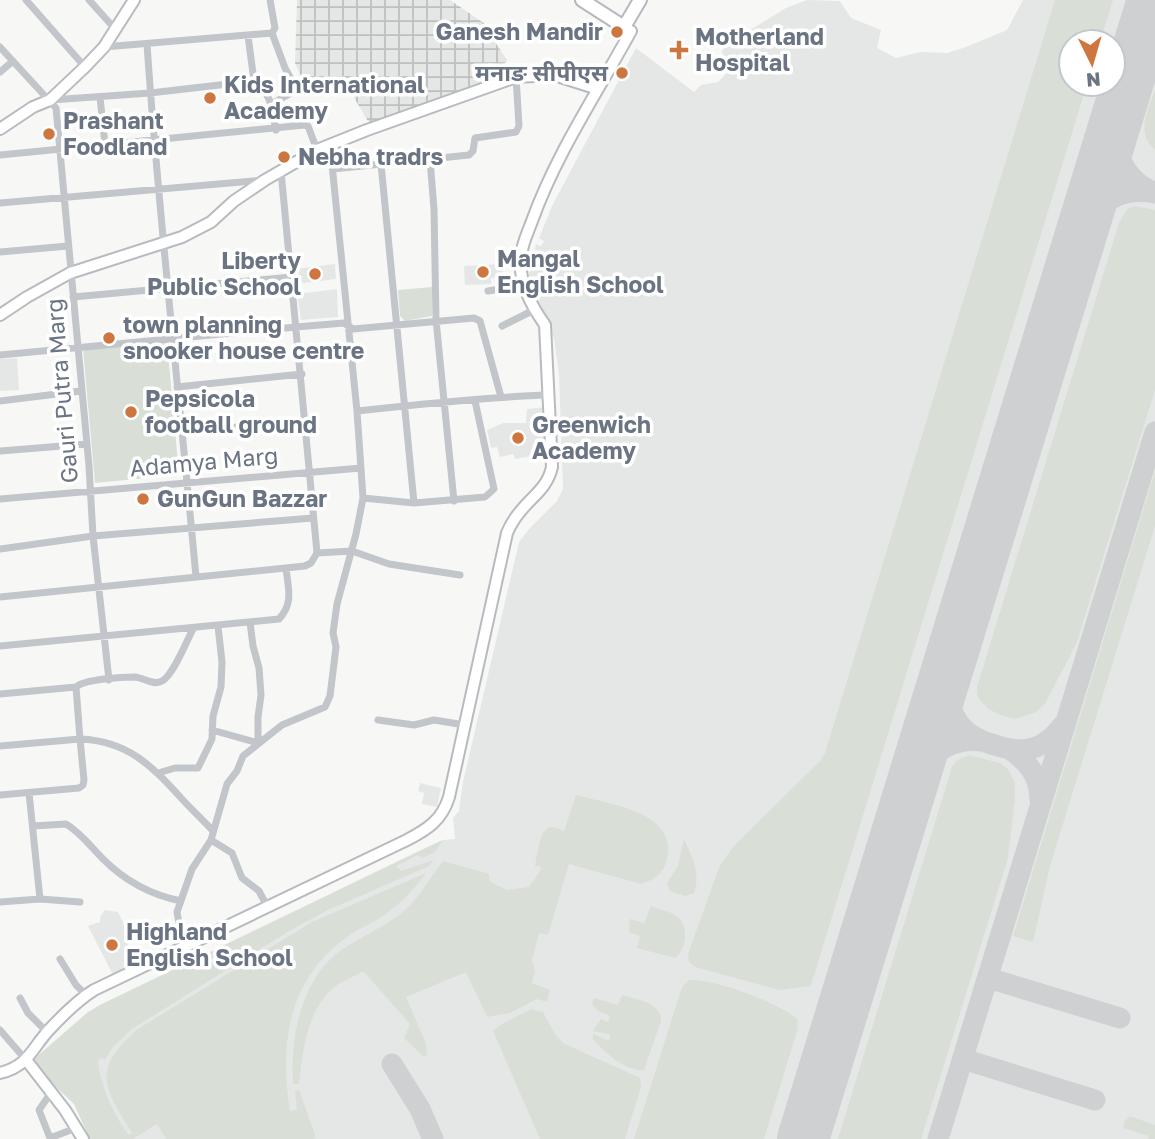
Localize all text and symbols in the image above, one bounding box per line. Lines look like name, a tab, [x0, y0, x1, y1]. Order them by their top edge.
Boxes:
place label: Ganesh Mandir	[436, 17, 603, 45]
place label: Motherland Hospital	[695, 22, 824, 76]
marker: Ganesh Mandir	[609, 24, 625, 40]
north arrow	[1057, 28, 1127, 98]
marker: Motherland Hospital	[669, 40, 689, 60]
place label: मनाङ सीपीएस	[475, 58, 609, 86]
marker: मनाङ सीपीएस	[614, 65, 630, 81]
text: N	[1085, 68, 1102, 93]
place label: Kids International Academy	[224, 70, 425, 124]
marker: Kids International Academy	[202, 90, 218, 106]
place label: Prashant Foodland	[63, 106, 167, 160]
marker: Prashant Foodland	[41, 126, 57, 142]
place label: Nebha tradrs	[298, 142, 443, 170]
marker: Nebha tradrs	[276, 149, 292, 165]
place label: Mangal English School	[497, 244, 664, 298]
place label: Liberty Public School	[147, 246, 301, 300]
marker: Mangal English School	[475, 264, 491, 280]
marker: Liberty Public School	[307, 266, 323, 282]
street label: Gauri Putra Marg	[39, 298, 83, 485]
place label: town planning snooker house centre	[123, 310, 364, 364]
marker: town planning snooker house centre	[101, 330, 117, 346]
place label: Pepsicola football ground	[145, 384, 317, 438]
marker: Pepsicola football ground	[123, 404, 139, 420]
place label: Greenwich Academy	[532, 410, 651, 464]
marker: Greenwich Academy	[510, 430, 526, 446]
street label: Adamya Marg	[129, 441, 279, 481]
place label: GunGun Bazzar	[157, 484, 327, 512]
marker: GunGun Bazzar	[135, 491, 151, 507]
place label: Highland English School	[126, 917, 293, 971]
marker: Highland English School	[104, 937, 120, 953]

